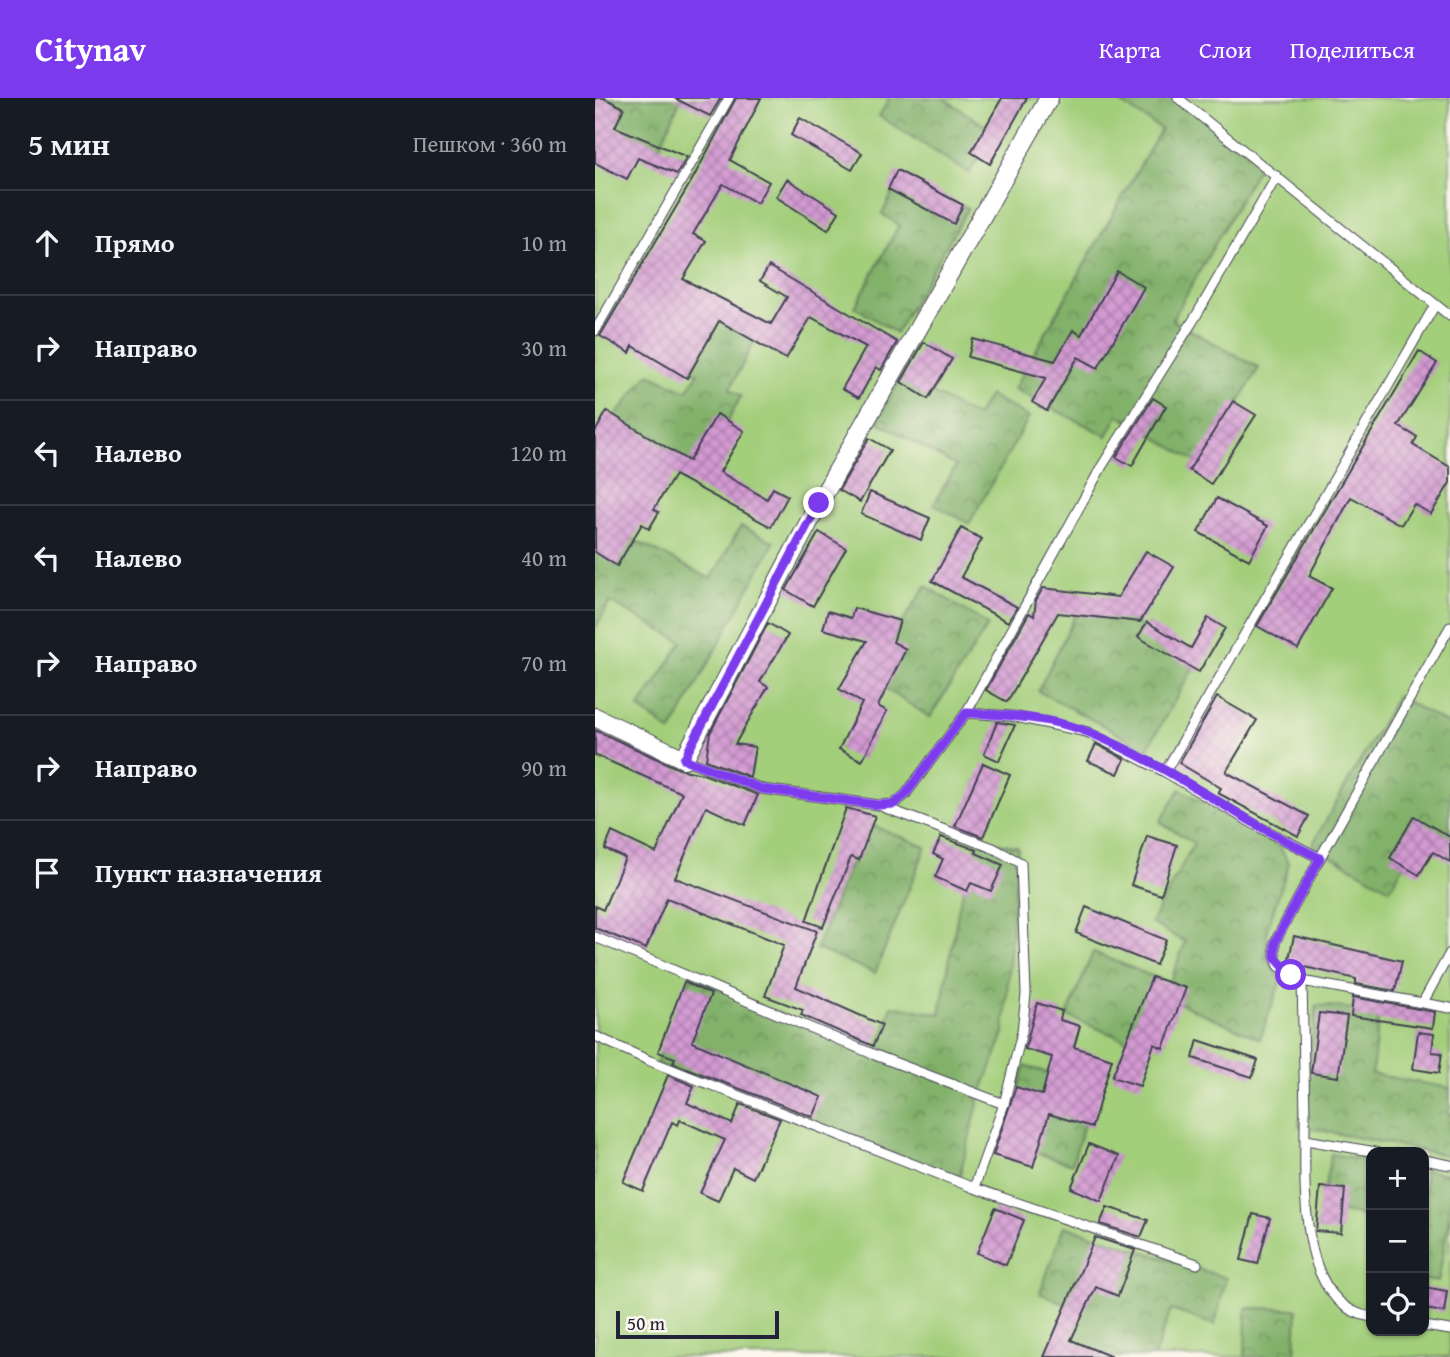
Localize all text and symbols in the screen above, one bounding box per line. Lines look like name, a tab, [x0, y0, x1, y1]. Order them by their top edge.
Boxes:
text: Citynav	[35, 25, 146, 73]
text: Карта	[1099, 32, 1161, 67]
text: Слои	[1199, 32, 1252, 67]
text: Поделиться	[1290, 32, 1415, 67]
text: 5 мин	[28, 122, 110, 166]
text: Пешком · 360 m	[413, 127, 567, 160]
text: Прямо	[95, 223, 175, 262]
icon: ahead	[28, 224, 66, 262]
text: 10 m	[521, 226, 567, 259]
text: Направо	[95, 328, 197, 367]
icon: right	[28, 329, 66, 367]
text: 30 m	[521, 331, 567, 364]
text: Налево	[95, 433, 182, 472]
icon: left	[28, 434, 66, 472]
text: 120 m	[510, 436, 567, 469]
route end	[803, 487, 834, 518]
text: Налево	[95, 538, 182, 577]
icon: left	[28, 539, 66, 577]
text: 40 m	[521, 541, 567, 574]
text: Направо	[95, 643, 197, 682]
icon: right	[28, 644, 66, 682]
text: 70 m	[521, 646, 567, 679]
text: Направо	[95, 748, 197, 787]
icon: right	[28, 749, 66, 787]
text: 90 m	[521, 751, 567, 784]
text: Пункт назначения	[95, 853, 322, 892]
icon: arrive	[28, 854, 66, 892]
route start	[1275, 959, 1306, 990]
map controls	[1366, 1147, 1429, 1336]
button: +	[1366, 1147, 1429, 1210]
button: −	[1366, 1210, 1429, 1273]
button: locate	[1366, 1273, 1429, 1336]
scale bar	[616, 1308, 779, 1340]
text: 50 m	[627, 1309, 665, 1337]

